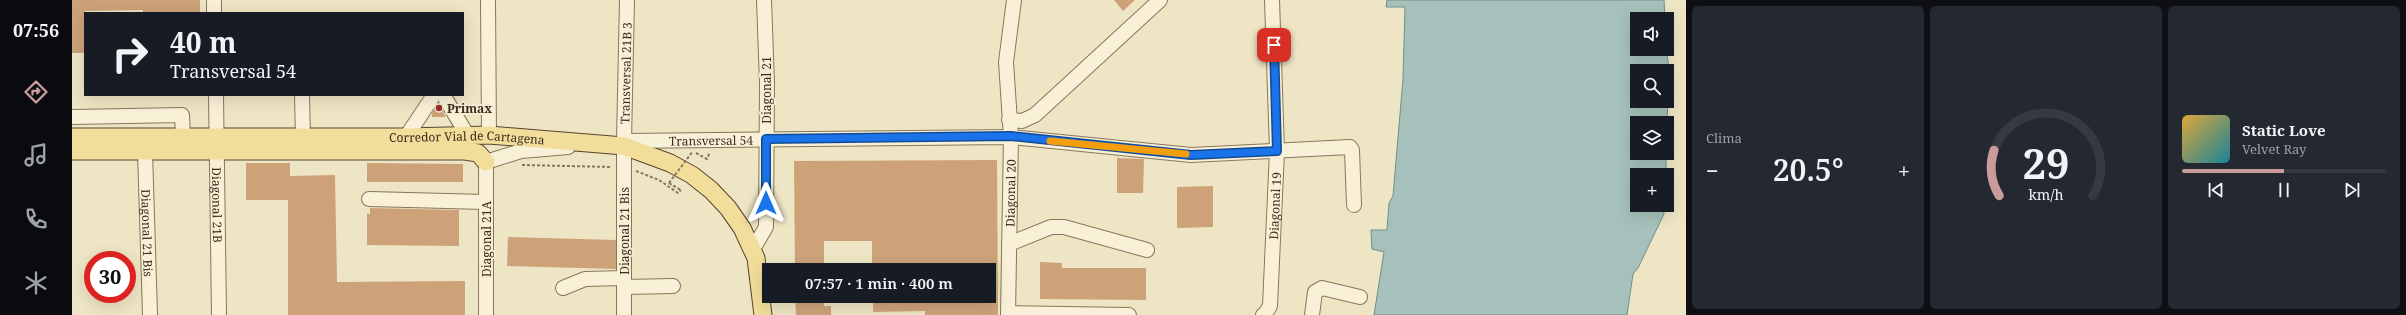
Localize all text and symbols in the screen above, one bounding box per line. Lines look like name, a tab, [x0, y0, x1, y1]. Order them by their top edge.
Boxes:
map controls	[1630, 12, 1674, 212]
button: sound	[1630, 12, 1674, 56]
text: 07:56	[13, 18, 59, 42]
street label: Transversal 21B 3	[616, 22, 635, 124]
text: 40 m	[170, 23, 237, 61]
icon: right	[104, 28, 156, 80]
pin	[1257, 28, 1291, 62]
icon: arrive	[1263, 34, 1285, 56]
street label: Diagonal 21	[758, 56, 775, 124]
text: Transversal 54	[170, 59, 296, 83]
button: search	[1630, 64, 1674, 108]
icon: directions	[22, 78, 50, 106]
place label: Primax	[447, 100, 492, 117]
marker: Primax	[434, 103, 444, 113]
button: layers	[1630, 116, 1674, 160]
text: Static Love	[2242, 120, 2326, 140]
street label: Corredor Vial de Cartagena	[389, 126, 546, 148]
text: Clima	[1706, 129, 1742, 147]
street label: Transversal 54	[669, 131, 753, 149]
text: 29	[2022, 134, 2070, 190]
text: Velvet Ray	[2242, 140, 2306, 158]
icon: music	[22, 141, 50, 169]
text: 20.5°	[1773, 149, 1844, 190]
text: −	[1706, 155, 1719, 185]
text: +	[1898, 155, 1910, 185]
street label: Diagonal 20	[1001, 159, 1019, 227]
street label: Diagonal 21B	[208, 167, 227, 243]
button: +	[1630, 168, 1674, 212]
street label: Diagonal 19	[1265, 172, 1285, 240]
icon: previous	[2205, 179, 2227, 201]
icon: pause	[2273, 179, 2295, 201]
icon: next	[2341, 179, 2363, 201]
position arrow	[745, 182, 787, 224]
text: km/h	[2028, 184, 2064, 203]
street label: Diagonal 21 Bis	[616, 187, 633, 275]
street label: Diagonal 21 Bis	[138, 189, 157, 277]
street label: Diagonal 21A	[478, 201, 495, 277]
icon: phone	[22, 205, 50, 233]
speed limit sign: 30	[84, 251, 136, 303]
icon: climate	[22, 269, 50, 297]
text: 07:57 · 1 min · 400 m	[805, 273, 953, 293]

